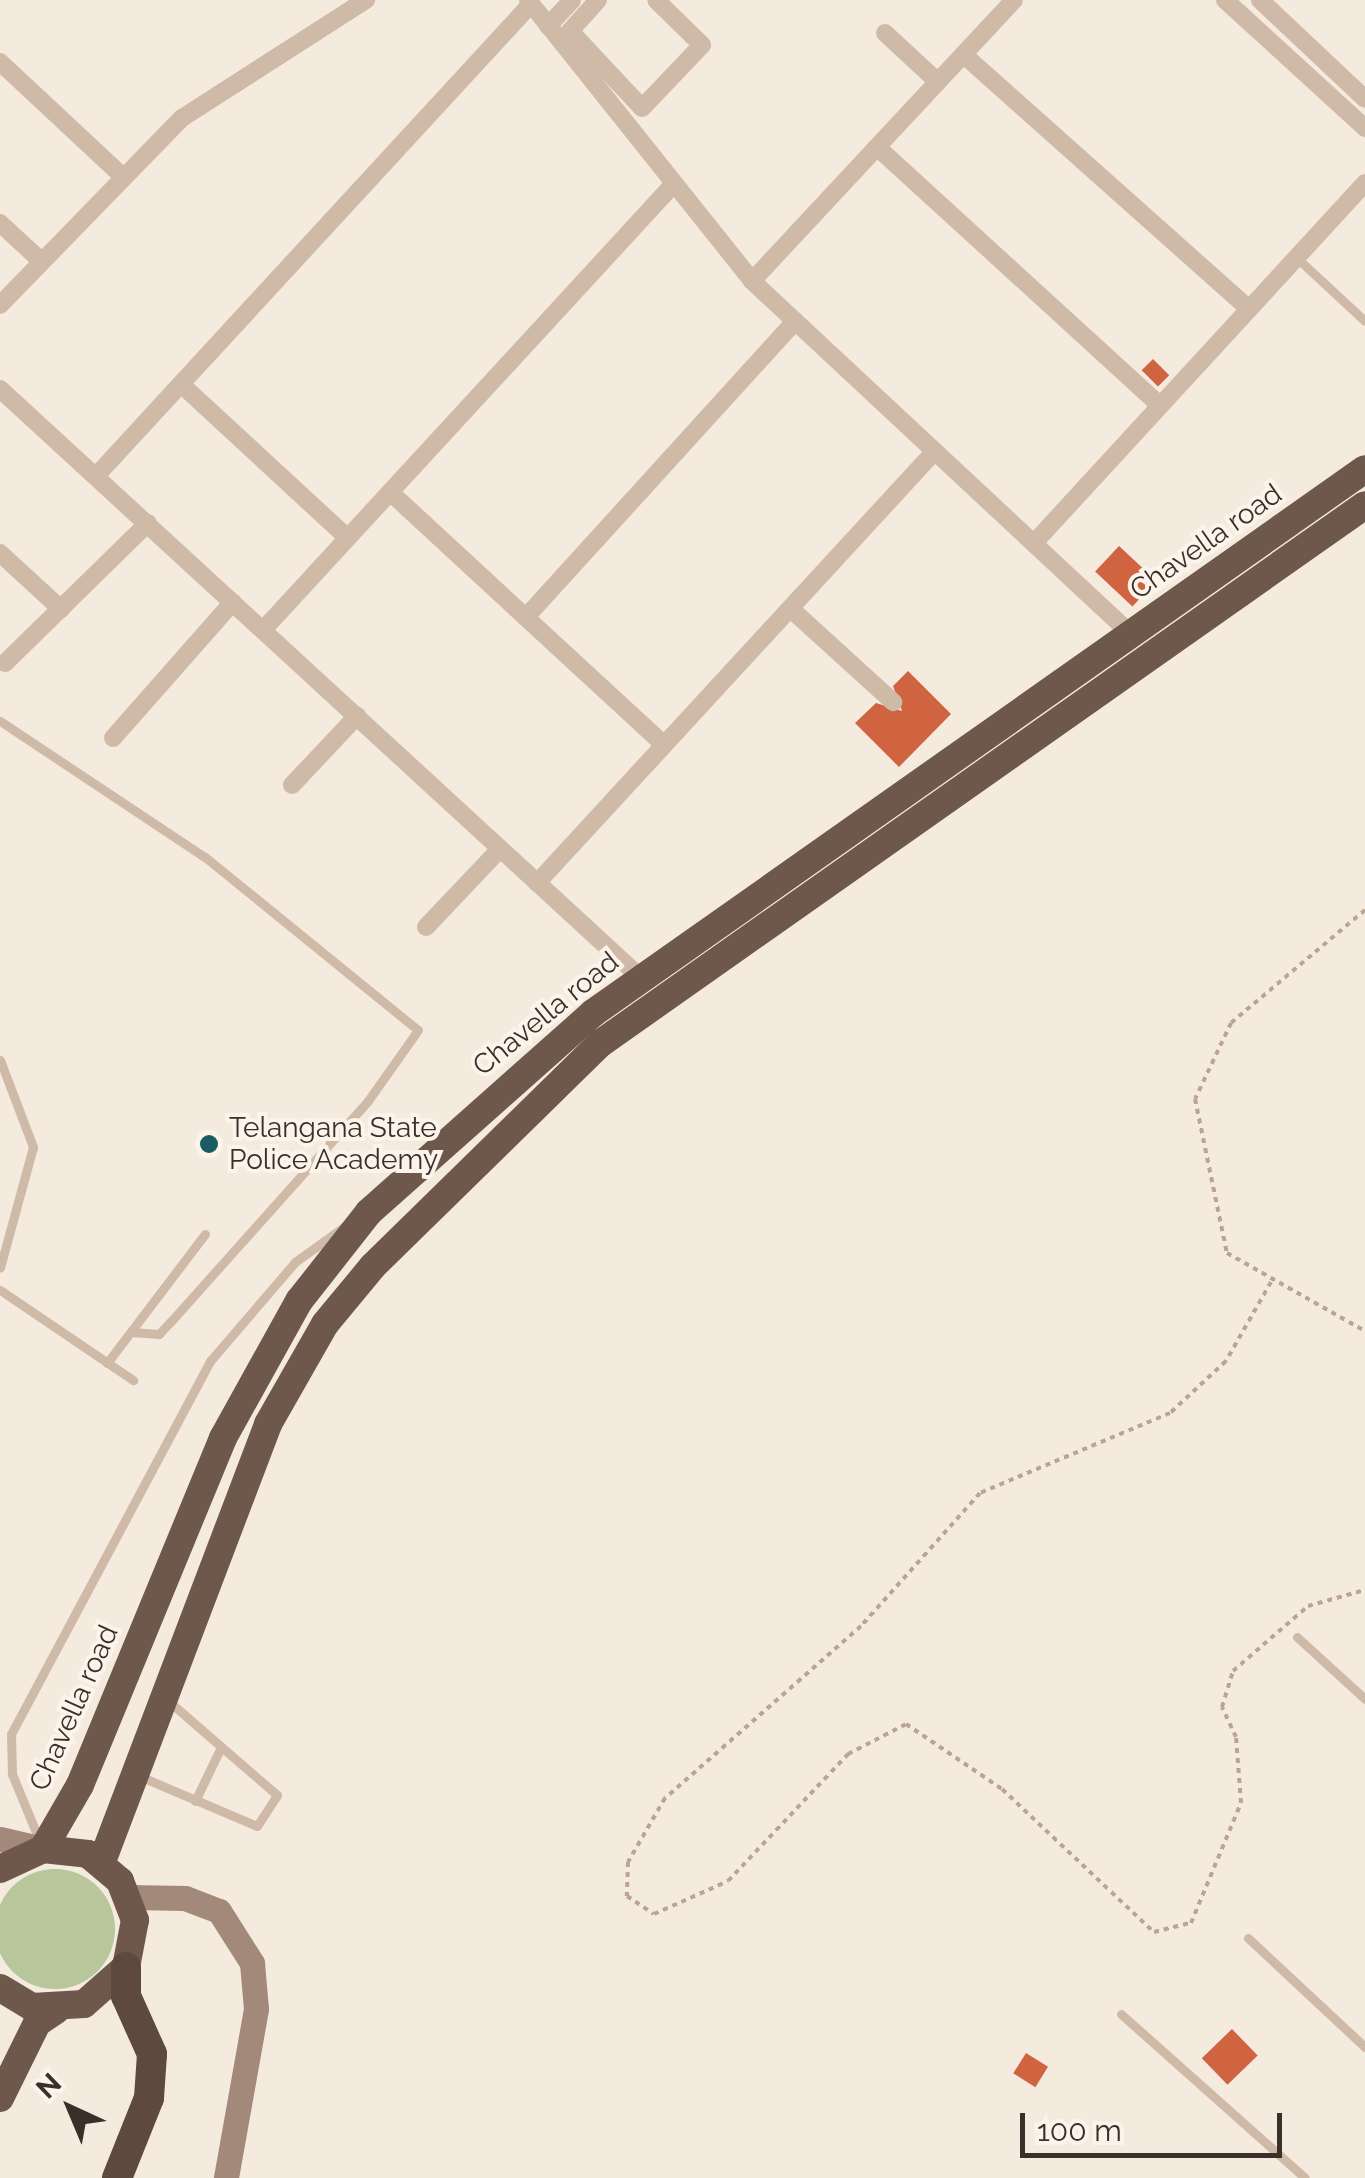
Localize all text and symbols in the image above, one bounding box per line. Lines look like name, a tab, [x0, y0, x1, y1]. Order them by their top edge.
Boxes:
street label: Chavella road	[1124, 477, 1288, 607]
street label: Chavella road	[466, 945, 626, 1083]
place label: Telangana State Police Academy	[229, 1111, 439, 1177]
marker: Telangana State Police Academy	[198, 1133, 220, 1155]
street label: Chavella road	[23, 1620, 125, 1796]
north arrow	[20, 2058, 120, 2158]
text: N	[30, 2067, 68, 2105]
scale bar	[1025, 2093, 1288, 2155]
text: 100 m	[1037, 2113, 1122, 2148]

